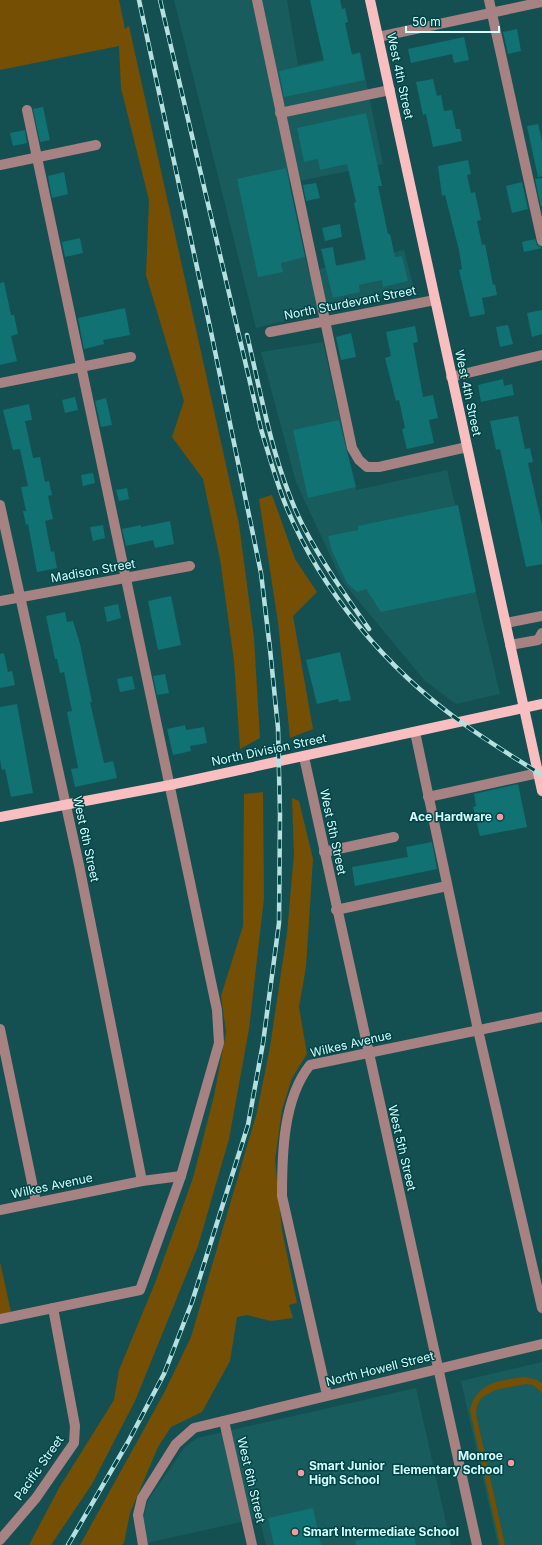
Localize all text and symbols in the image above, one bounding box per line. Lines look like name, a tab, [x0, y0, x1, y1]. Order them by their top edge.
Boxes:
scale bar	[406, 8, 499, 34]
text: 50 m	[412, 14, 441, 29]
street label: West 4th Street	[384, 31, 417, 120]
street label: North Sturdevant Street	[283, 282, 417, 323]
street label: West 4th Street	[452, 348, 485, 437]
street label: Madison Street	[49, 556, 136, 585]
street label: North Division Street	[210, 730, 328, 769]
street label: West 5th Street	[317, 788, 350, 876]
street label: West 6th Street	[70, 795, 103, 883]
place label: Ace Hardware	[409, 809, 492, 824]
marker: Ace Hardware	[495, 812, 505, 822]
street label: Wilkes Avenue	[309, 1027, 393, 1060]
street label: West 5th Street	[385, 1104, 420, 1192]
street label: Wilkes Avenue	[10, 1170, 94, 1201]
street label: North Howell Street	[324, 1348, 436, 1389]
street label: Pacific Street	[11, 1432, 66, 1503]
street label: West 6th Street	[234, 1436, 269, 1524]
place label: Monroe Elementary School	[393, 1448, 503, 1477]
place label: Smart Junior High School	[309, 1458, 385, 1487]
marker: Monroe Elementary School	[506, 1458, 516, 1468]
marker: Smart Junior High School	[296, 1468, 306, 1478]
place label: Smart Intermediate School	[303, 1524, 459, 1539]
marker: Smart Intermediate School	[290, 1527, 300, 1537]

